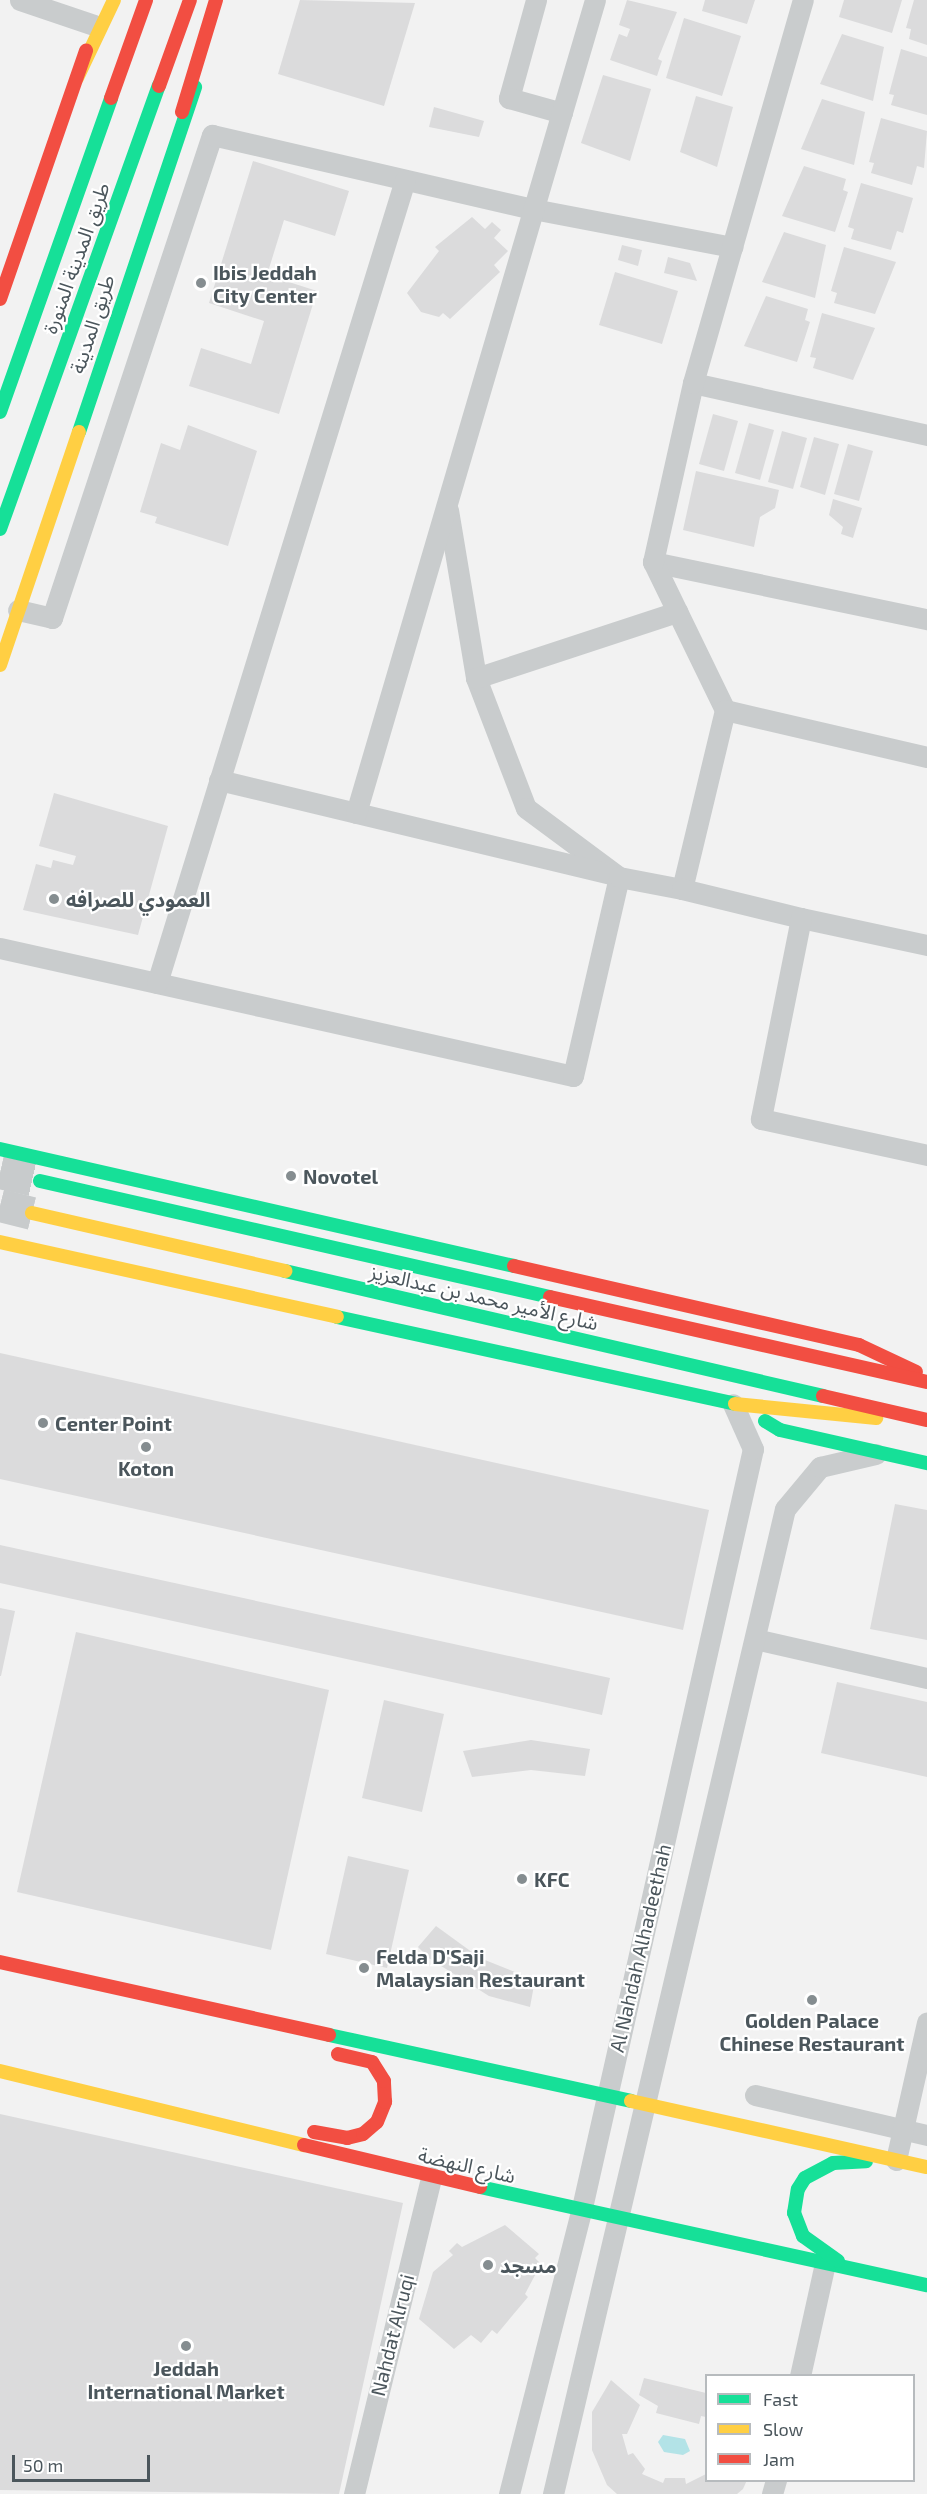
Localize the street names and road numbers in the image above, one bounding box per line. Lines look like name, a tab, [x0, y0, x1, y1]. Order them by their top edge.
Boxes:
street label: طريق المدينة المنورة	[38, 179, 114, 337]
street label: طريق المدينة	[65, 272, 119, 376]
street label: شارع الأمير محمد بن عبدالعزيز	[367, 1259, 601, 1335]
street label: Al Nahdah Alhadeethah	[604, 1841, 676, 2055]
street label: شارع النهضة	[416, 2142, 518, 2188]
street label: Nahdat Alruqi	[365, 2271, 419, 2399]

